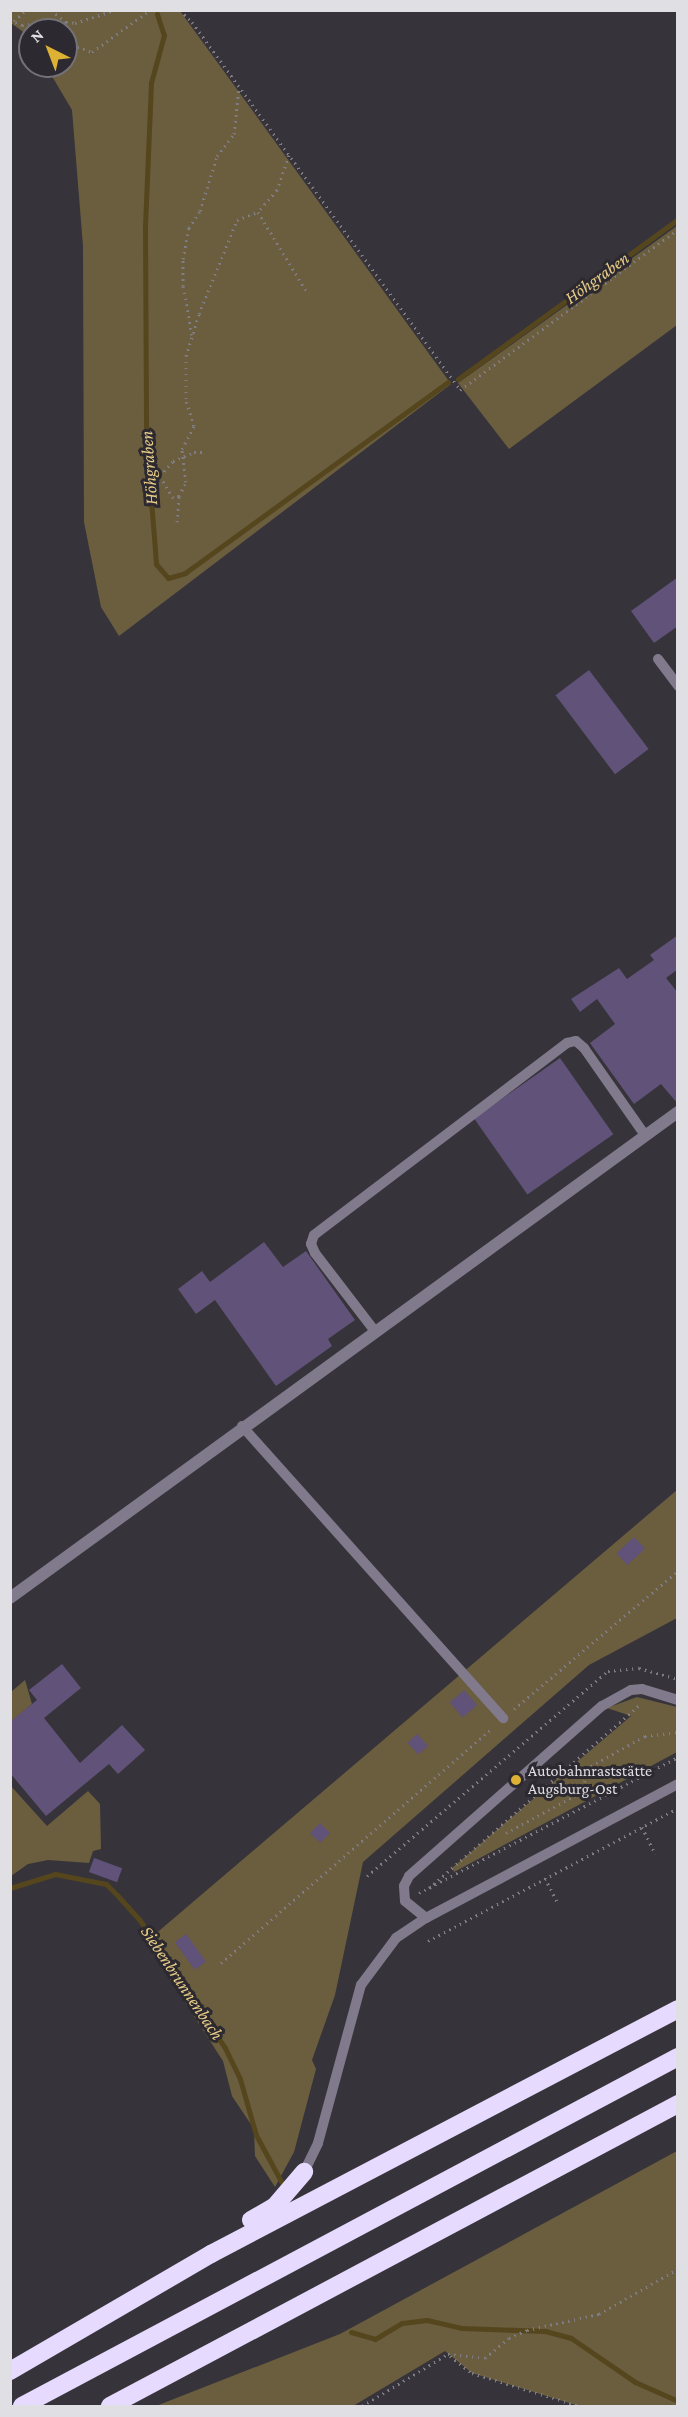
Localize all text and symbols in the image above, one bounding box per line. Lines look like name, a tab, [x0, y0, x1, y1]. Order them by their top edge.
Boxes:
north arrow	[18, 18, 78, 78]
text: N	[27, 26, 47, 46]
water label: Höhgraben	[561, 247, 633, 309]
water label: Höhgraben	[136, 430, 162, 506]
place label: Autobahnraststätte Augsburg-Ost	[528, 1761, 652, 1799]
marker: Autobahnraststätte Augsburg-Ost	[509, 1773, 523, 1787]
water label: Siebenbrunnenbach	[136, 1922, 228, 2044]

